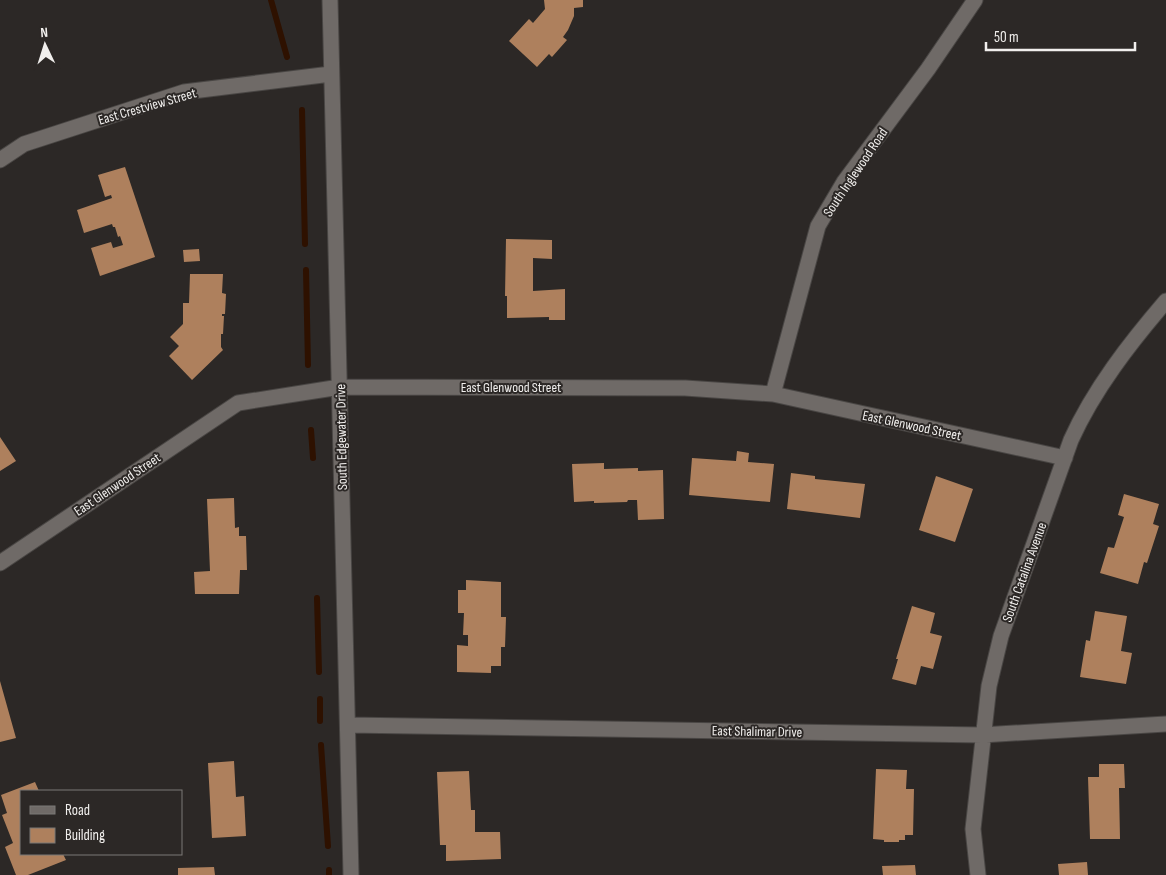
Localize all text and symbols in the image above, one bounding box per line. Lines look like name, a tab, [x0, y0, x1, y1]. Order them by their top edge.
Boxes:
north arrow	[20, 20, 70, 70]
scale bar	[986, 20, 1135, 52]
text: N	[40, 24, 48, 41]
text: 50 m	[994, 28, 1019, 47]
street label: East Crestview Street	[96, 84, 198, 129]
street label: South Inglewood Road	[819, 124, 892, 220]
street label: East Glenwood Street	[461, 379, 561, 396]
street label: South Edgewater Drive	[332, 384, 351, 490]
street label: East Glenwood Street	[861, 407, 963, 444]
street label: East Glenwood Street	[71, 449, 164, 520]
street label: South Catalina Avenue	[999, 520, 1050, 624]
street label: East Shalimar Drive	[712, 722, 802, 741]
legend	[20, 790, 182, 855]
text: Road	[65, 801, 90, 820]
text: Building	[65, 826, 105, 845]

